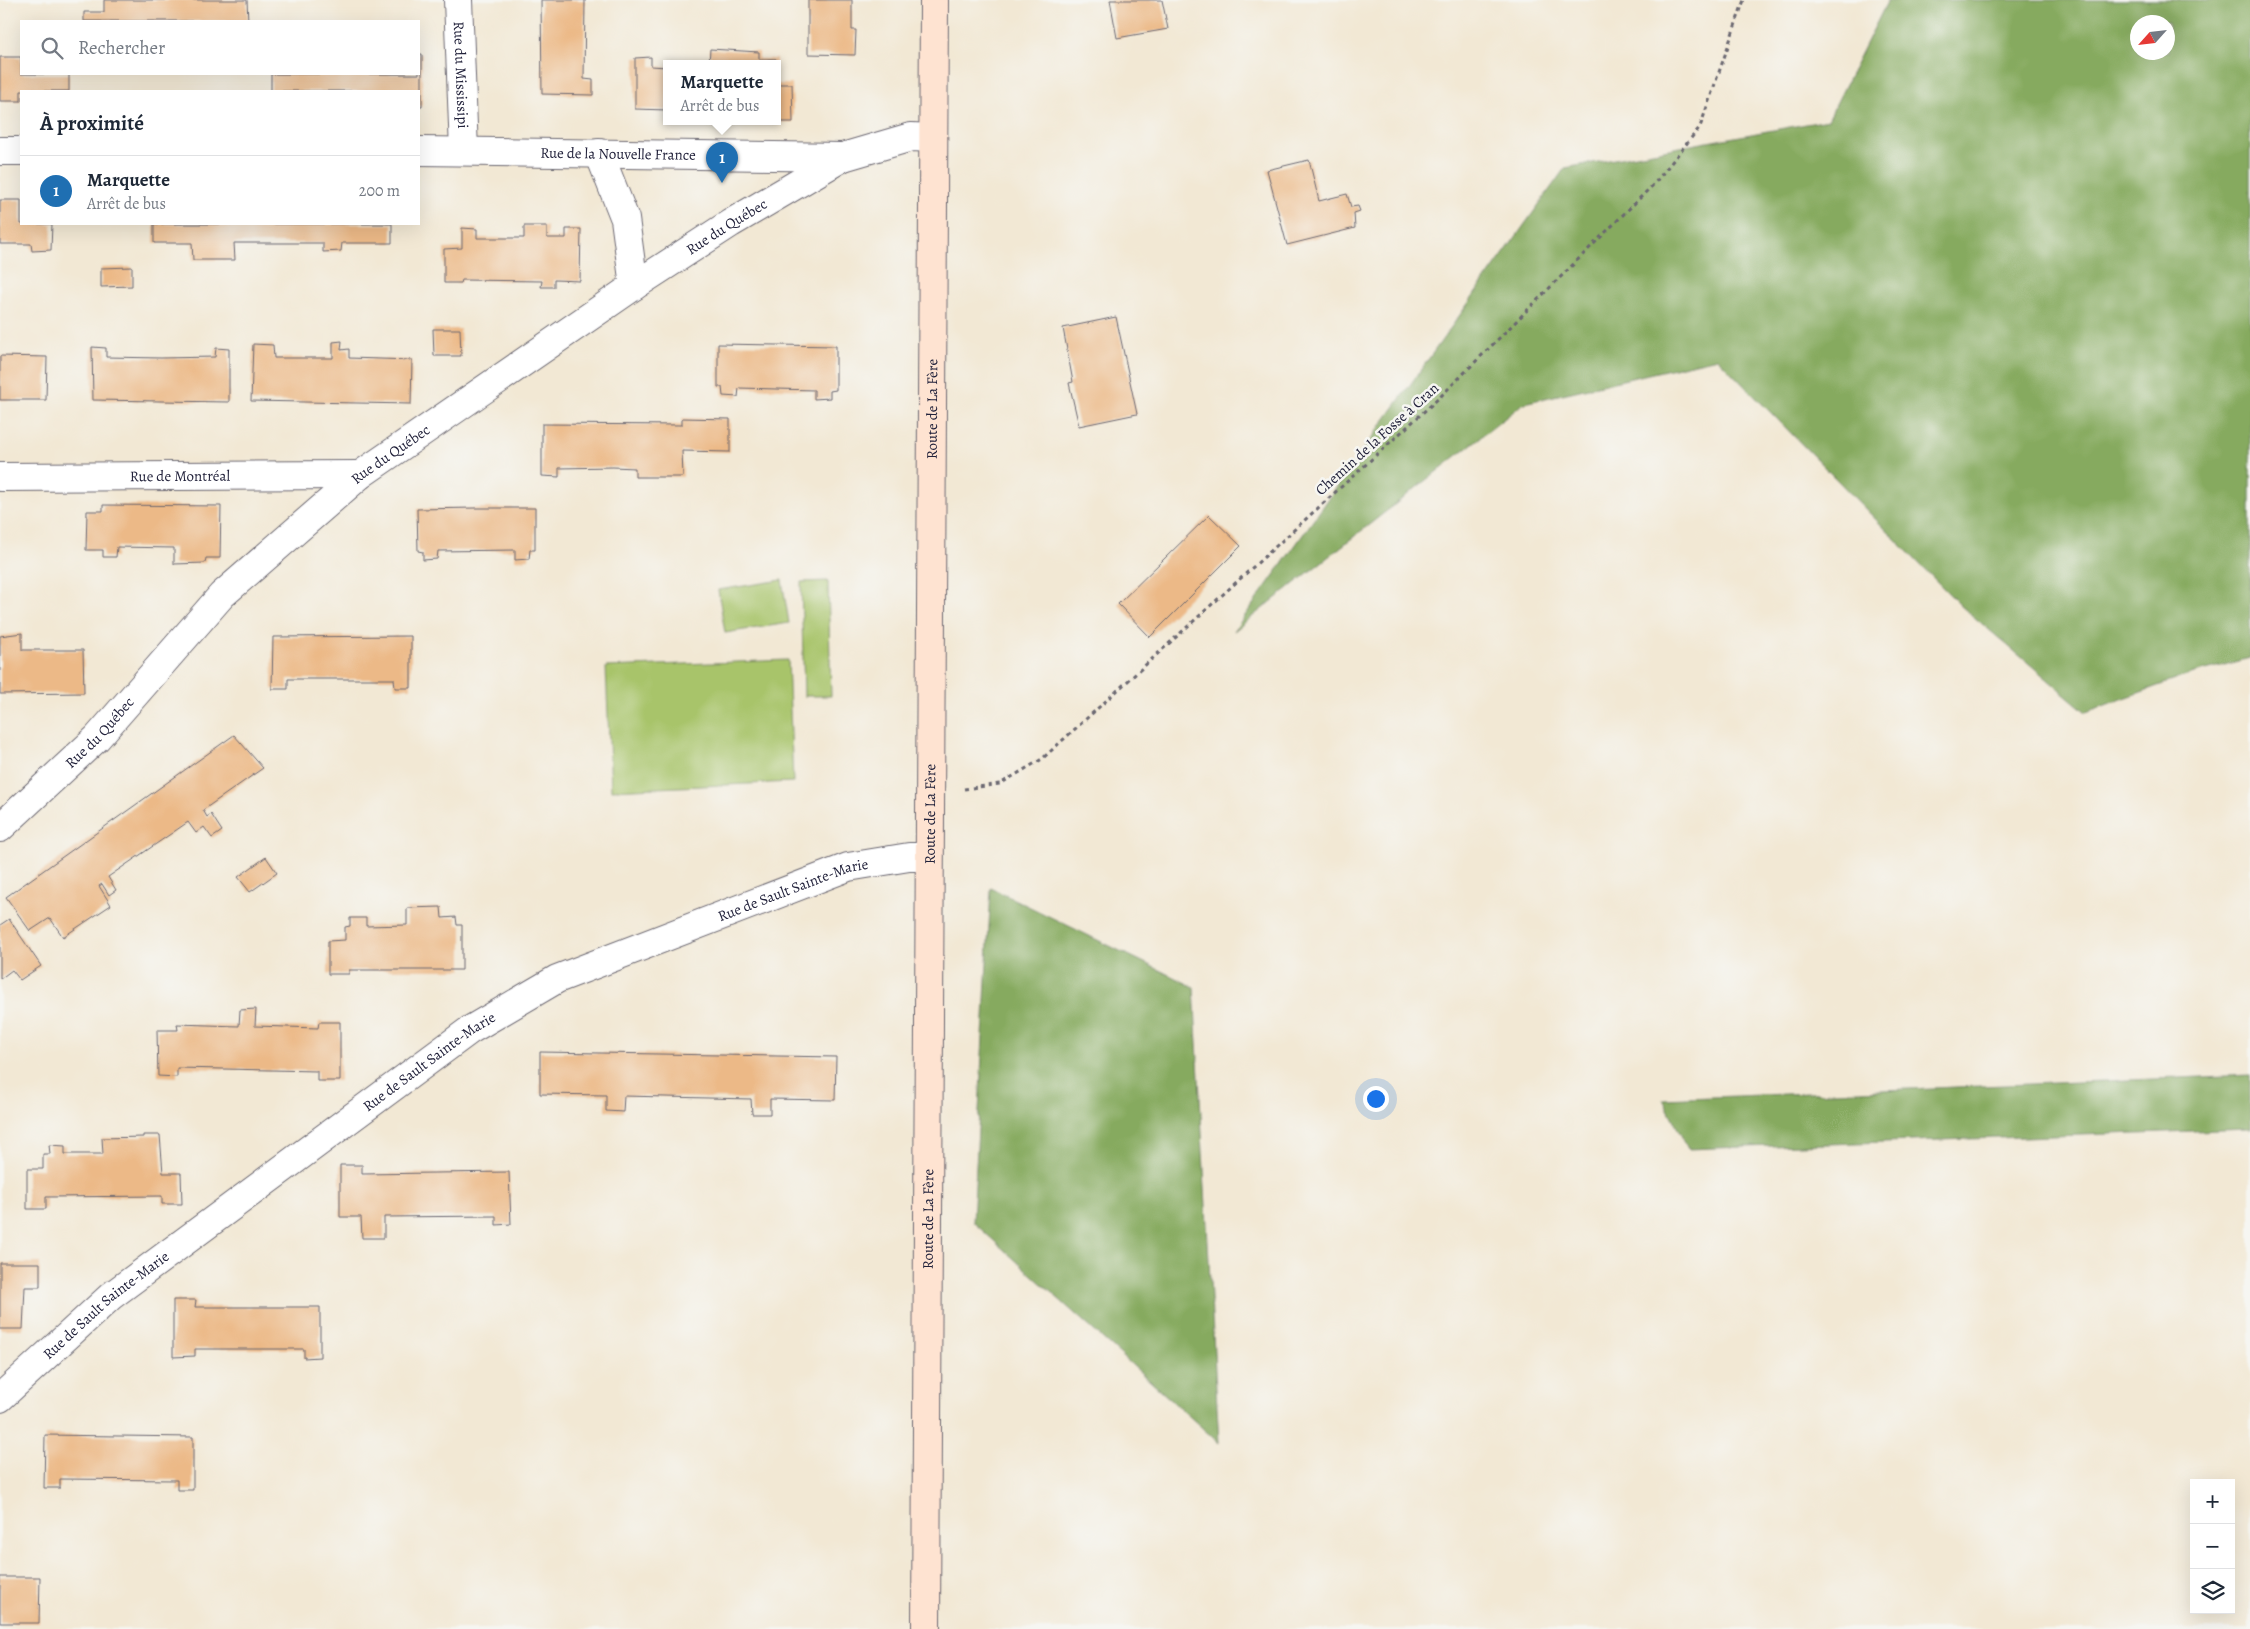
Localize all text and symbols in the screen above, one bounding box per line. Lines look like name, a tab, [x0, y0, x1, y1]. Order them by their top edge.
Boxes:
north arrow	[2130, 15, 2175, 60]
search box	[20, 20, 420, 75]
street label: Rue du Mississipi	[449, 21, 473, 129]
icon: search	[38, 34, 66, 62]
text: Rechercher	[78, 35, 165, 61]
popup	[663, 60, 781, 125]
text: Marquette	[681, 69, 763, 95]
text: Arrêt de bus	[681, 95, 759, 117]
text: À proximité	[40, 109, 144, 137]
pin: 1	[706, 142, 738, 183]
street label: Rue de la Nouvelle France	[540, 143, 696, 165]
text: Marquette	[87, 167, 170, 193]
text: 1	[53, 180, 59, 202]
text: 200 m	[359, 180, 400, 202]
text: Arrêt de bus	[87, 193, 166, 215]
street label: Rue du Québec	[682, 194, 771, 259]
street label: Route de La Fère	[922, 358, 942, 459]
street label: Chemin de la Fosse à Cran	[1311, 378, 1443, 500]
street label: Rue du Québec	[347, 420, 434, 488]
street label: Rue de Montréal	[130, 466, 231, 486]
street label: Rue du Québec	[61, 693, 138, 773]
street label: Route de La Fère	[920, 763, 940, 864]
street label: Rue de Sault Sainte-Marie	[715, 854, 870, 926]
street label: Rue de Sault Sainte-Marie	[359, 1007, 499, 1116]
your location	[1363, 1086, 1389, 1112]
street label: Route de La Fère	[918, 1168, 938, 1269]
street label: Rue de Sault Sainte-Marie	[38, 1246, 173, 1364]
map controls	[2190, 1479, 2235, 1614]
button: +	[2190, 1479, 2235, 1524]
button: −	[2190, 1524, 2235, 1569]
button: layers	[2190, 1569, 2235, 1614]

